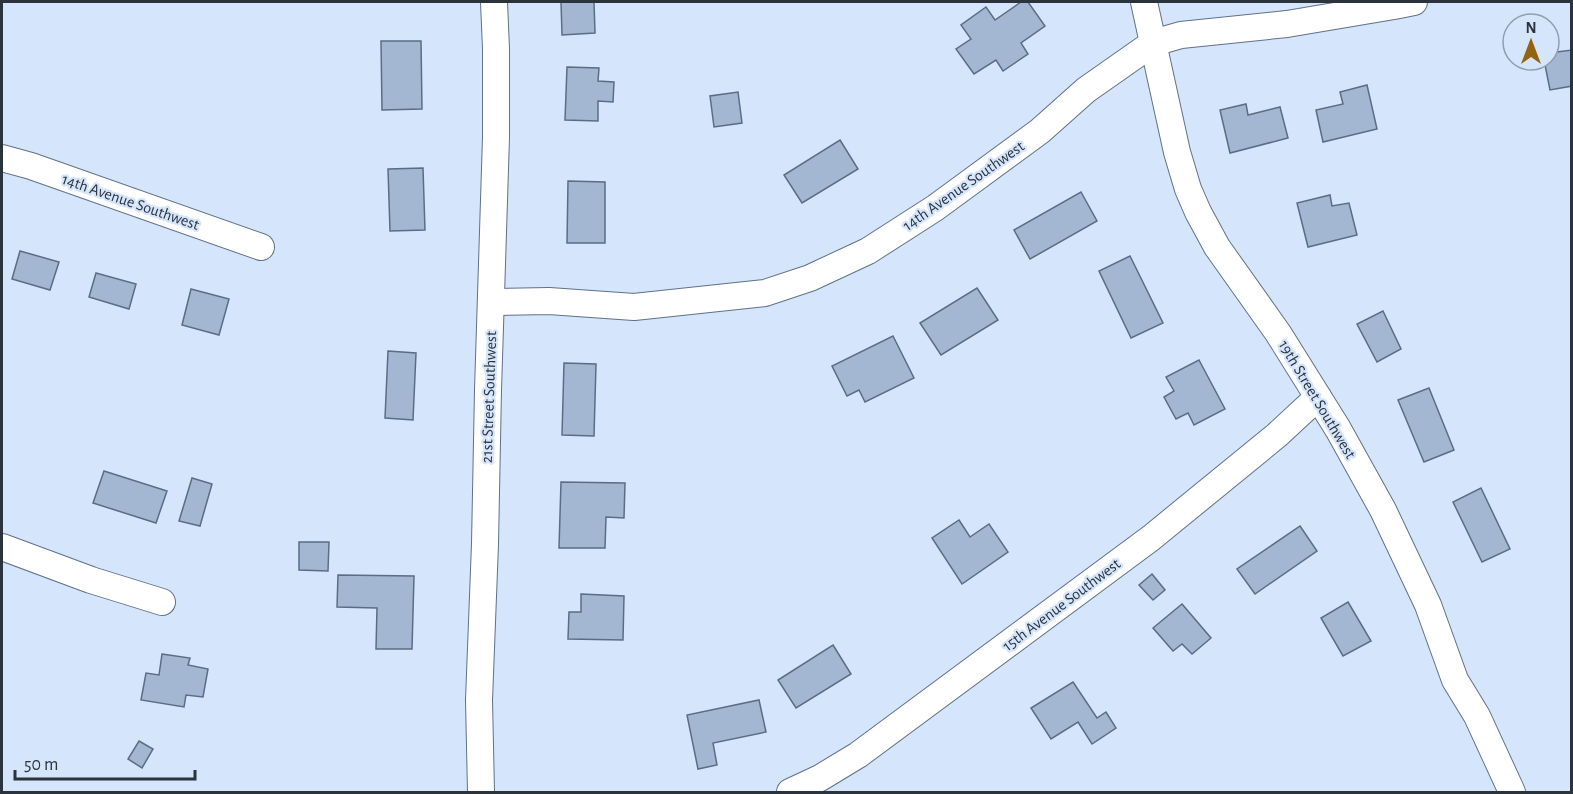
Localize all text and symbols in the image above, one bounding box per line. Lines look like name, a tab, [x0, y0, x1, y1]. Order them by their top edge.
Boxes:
north arrow	[1501, 12, 1561, 72]
text: N	[1525, 20, 1537, 36]
street label: 14th Avenue Southwest	[900, 138, 1027, 234]
street label: 14th Avenue Southwest	[60, 171, 201, 233]
street label: 21st Street Southwest	[479, 331, 499, 463]
street label: 19th Street Southwest	[1276, 338, 1359, 461]
street label: 15th Avenue Southwest	[1000, 555, 1123, 654]
scale bar	[15, 743, 195, 781]
text: 50 m	[24, 756, 58, 774]

